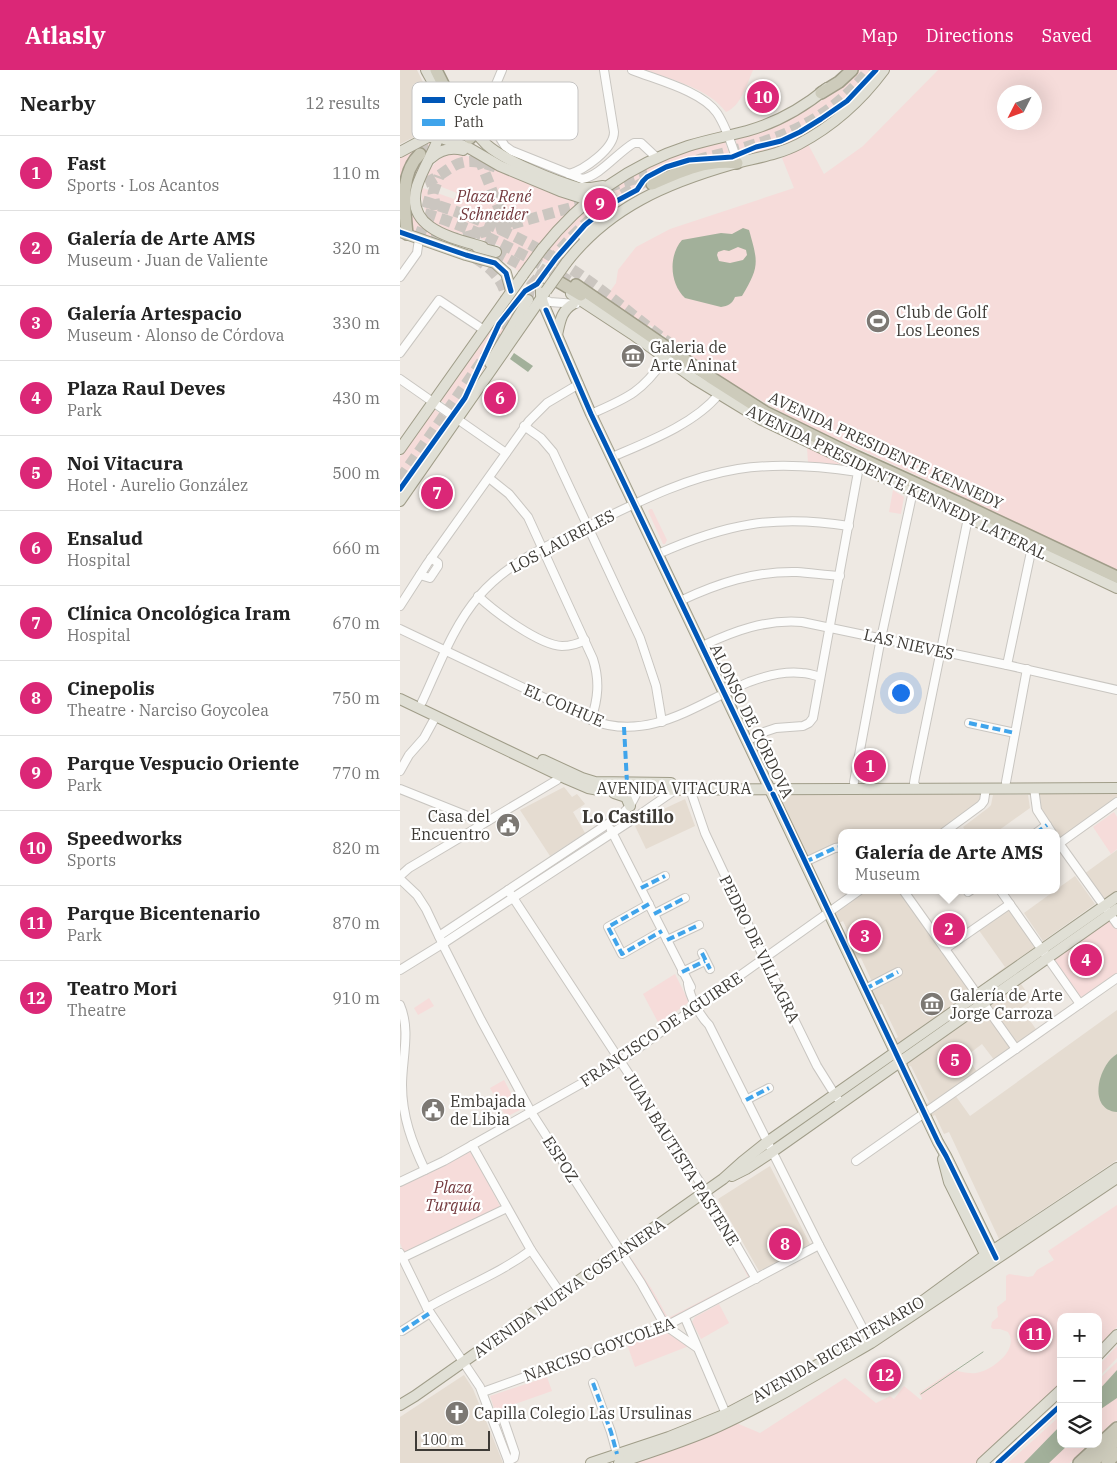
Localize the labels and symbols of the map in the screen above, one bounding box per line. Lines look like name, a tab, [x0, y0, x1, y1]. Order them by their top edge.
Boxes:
pin: 10	[747, 78, 779, 116]
legend	[412, 82, 578, 140]
north arrow	[997, 85, 1042, 130]
text: Cycle path	[454, 91, 523, 109]
text: Path	[454, 113, 484, 131]
pin: 9	[584, 185, 616, 223]
park label: Plaza René Schneider	[456, 186, 532, 224]
place label: Club de Golf Los Leones	[896, 302, 989, 340]
sports icon: Club de Golf Los Leones	[865, 308, 891, 334]
place label: Galeria de Arte Aninat	[650, 337, 737, 375]
museum icon: Galeria de Arte Aninat	[620, 343, 646, 369]
pin: 6	[484, 379, 516, 417]
street label: AVENIDA PRESIDENTE KENNEDY	[765, 387, 1007, 513]
street label: AVENIDA PRESIDENTE KENNEDY LATERAL	[743, 400, 1051, 564]
pin: 7	[421, 474, 453, 512]
street label: LOS LAURELES	[506, 505, 618, 577]
street label: LAS NIEVES	[862, 624, 956, 664]
street label: ALONSO DE CÓRDOVA	[706, 640, 799, 802]
street label: EL COIHUE	[521, 679, 607, 731]
your location	[888, 680, 914, 706]
pin: 1	[854, 747, 886, 785]
street label: AVENIDA VITACURA	[597, 778, 751, 798]
district label: Lo Castillo	[582, 805, 674, 828]
place label: Casa del Encuentro	[411, 806, 490, 844]
public building icon: Casa del Encuentro	[495, 812, 521, 838]
street label: PEDRO DE VILLAGRA	[716, 872, 804, 1026]
pin: 2	[933, 910, 965, 948]
pin: 3	[849, 917, 881, 955]
pin: 4	[1070, 941, 1102, 979]
street label: FRANCISCO DE AGUIRRE	[576, 967, 746, 1091]
place label: Galería de Arte Jorge Carroza	[950, 985, 1063, 1023]
museum icon: Galería de Arte Jorge Carroza	[919, 991, 945, 1017]
pin: 5	[939, 1041, 971, 1079]
street label: JUAN BAUTISTA PASTENE	[620, 1069, 744, 1249]
place label: Embajada de Libia	[450, 1091, 526, 1129]
public building icon: Embajada de Libia	[420, 1097, 446, 1123]
street label: ESPOZ	[539, 1132, 583, 1186]
park label: Plaza Turquía	[425, 1177, 481, 1215]
street label: AVENIDA NUEVA COSTANERA	[469, 1214, 669, 1362]
pin: 8	[769, 1225, 801, 1263]
street label: AVENIDA BICENTENARIO	[748, 1291, 928, 1407]
street label: NARCISO GOYCOLEA	[521, 1312, 677, 1386]
pin: 11	[1019, 1315, 1051, 1353]
pin: 12	[869, 1356, 901, 1394]
church icon: Capilla Colegio Las Ursulinas	[444, 1400, 470, 1426]
place label: Capilla Colegio Las Ursulinas	[474, 1403, 692, 1423]
scale bar	[415, 1428, 490, 1451]

